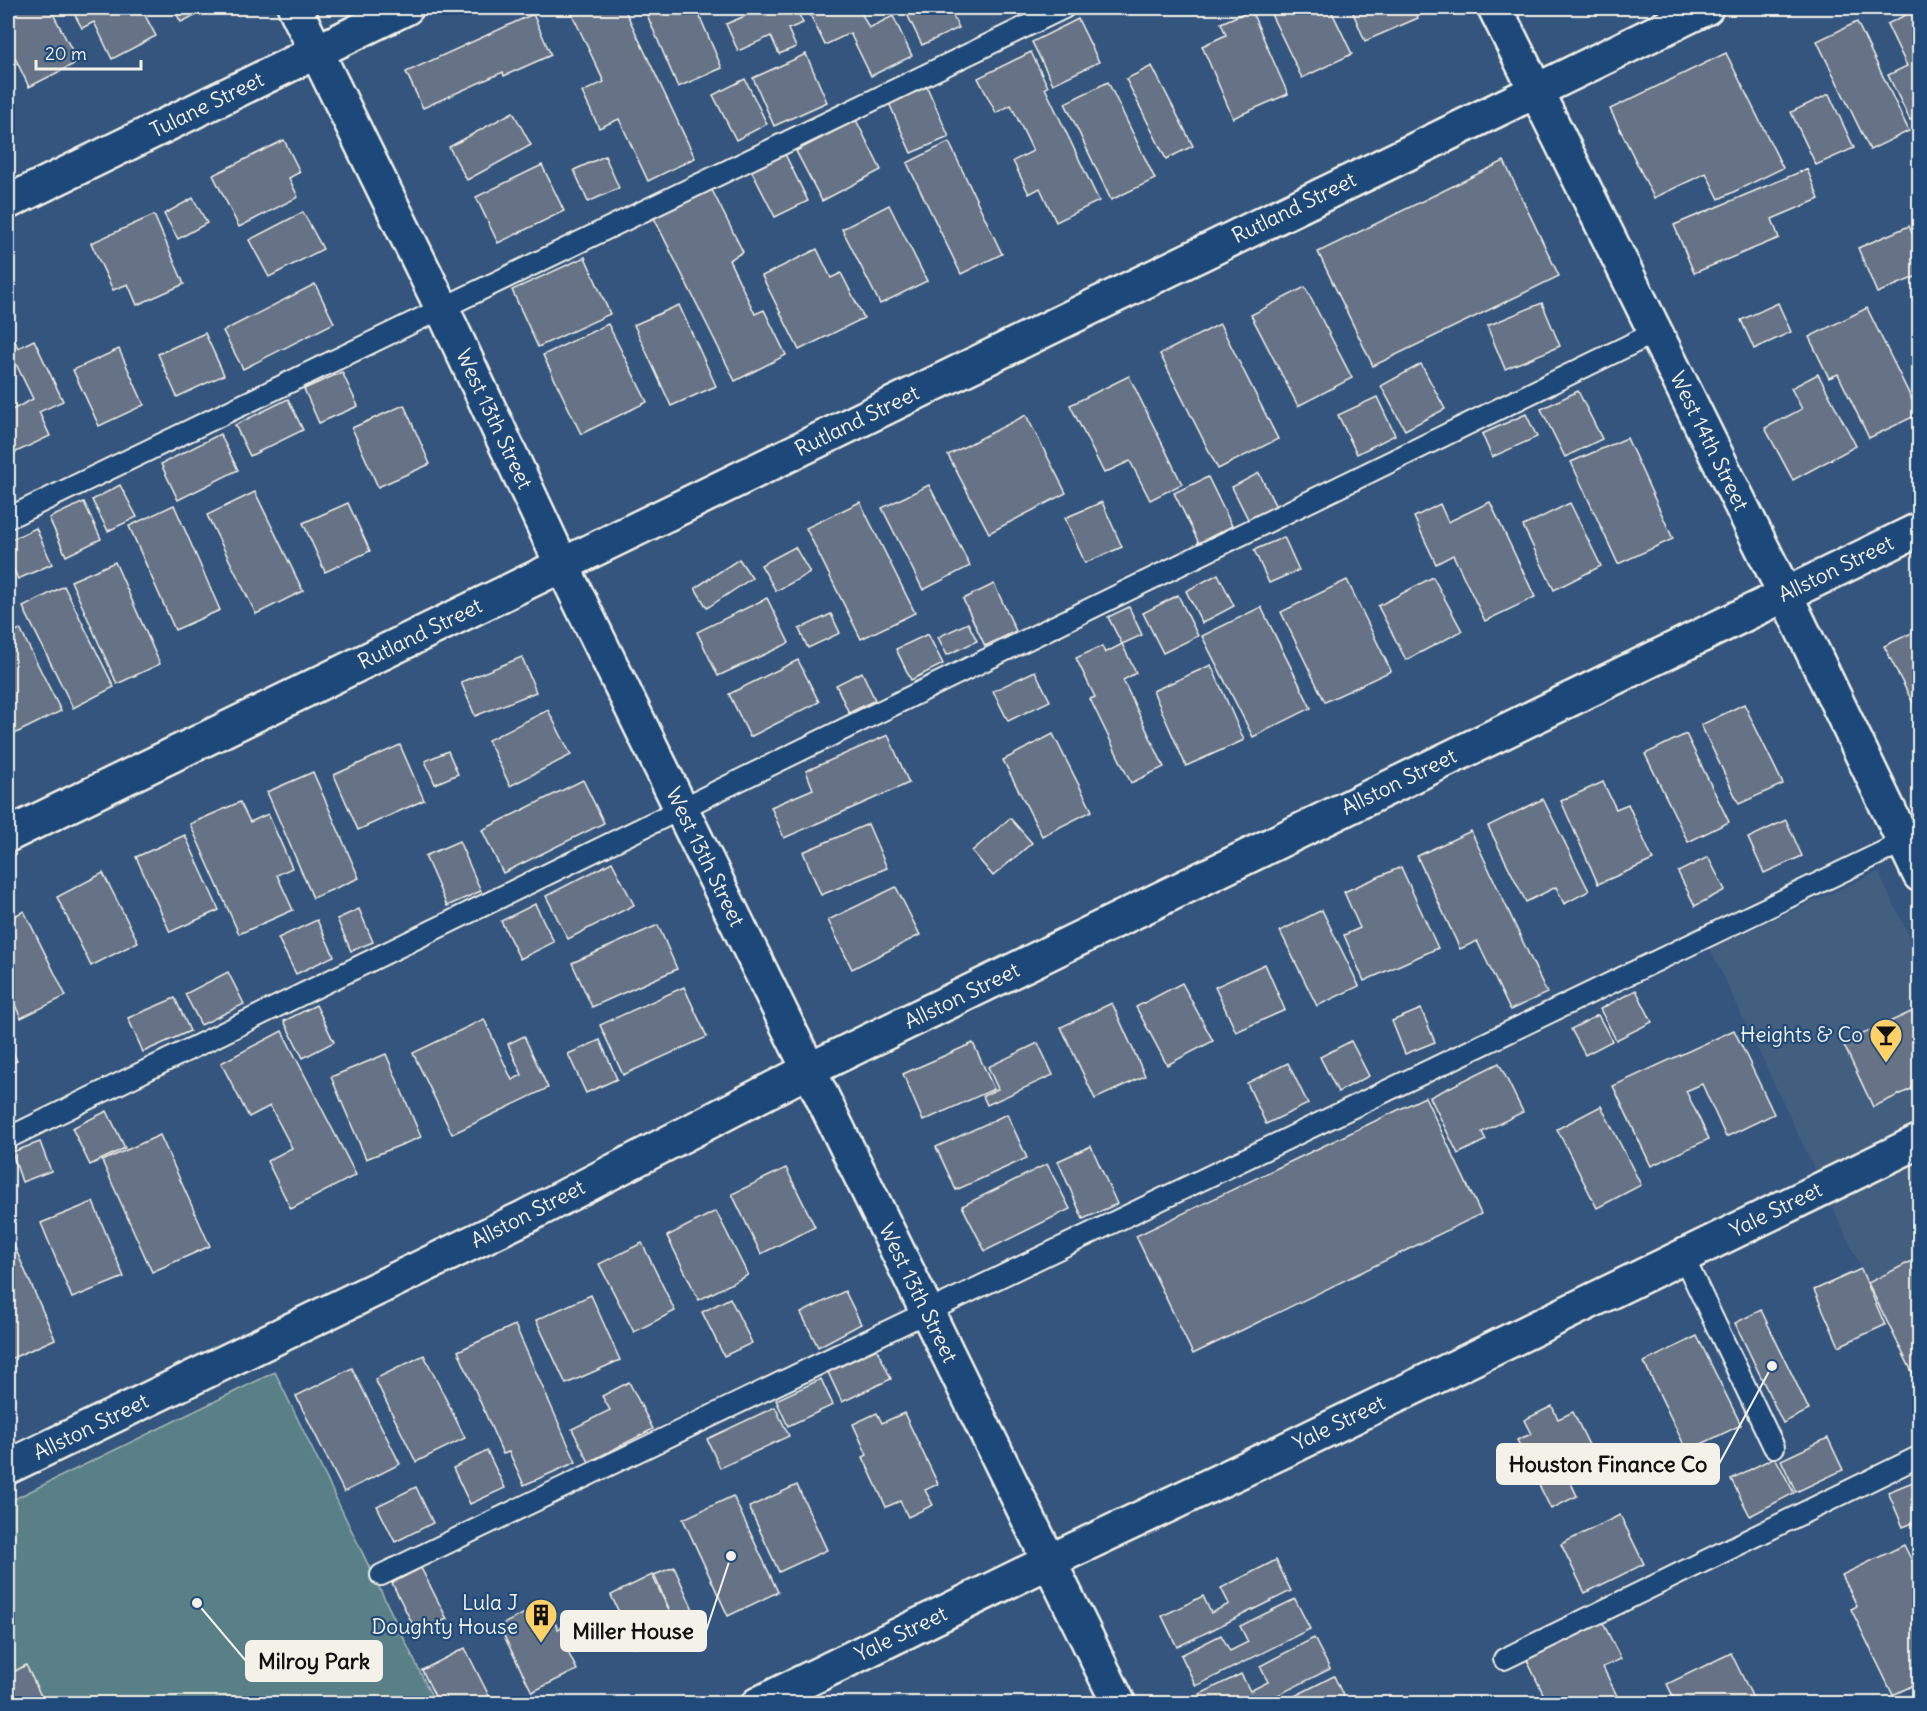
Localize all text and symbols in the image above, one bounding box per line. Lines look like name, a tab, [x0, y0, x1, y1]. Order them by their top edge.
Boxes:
scale bar	[36, 33, 141, 71]
text: 20 m	[45, 42, 87, 65]
street label: Tulane Street	[146, 65, 268, 144]
street label: Rutland Street	[1227, 166, 1360, 249]
street label: West 13th Street	[450, 344, 539, 493]
street label: West 14th Street	[1664, 367, 1755, 515]
street label: Rutland Street	[790, 379, 923, 462]
street label: Allston Street	[1774, 529, 1898, 608]
street label: Rutland Street	[353, 592, 486, 675]
street label: Allston Street	[1337, 742, 1461, 821]
street label: West 13th Street	[660, 783, 751, 931]
street label: Allston Street	[900, 956, 1024, 1035]
bar icon: Heights & Co	[1868, 1017, 1904, 1064]
place label: Heights & Co	[1740, 1021, 1863, 1048]
street label: Allston Street	[466, 1173, 589, 1254]
street label: Yale Street	[1725, 1176, 1826, 1243]
street label: West 13th Street	[873, 1219, 964, 1367]
street label: Allston Street	[29, 1387, 153, 1466]
street label: Yale Street	[1288, 1389, 1389, 1456]
callout: Houston Finance Co	[1497, 1444, 1719, 1484]
text: Houston Finance Co	[1509, 1450, 1707, 1478]
place label: Lula J Doughty House	[371, 1589, 518, 1640]
building icon: Lula J Doughty House	[523, 1597, 559, 1644]
street label: Yale Street	[850, 1600, 951, 1667]
callout: Miller House	[561, 1611, 706, 1651]
text: Miller House	[572, 1617, 694, 1645]
callout: Milroy Park	[246, 1641, 382, 1681]
text: Milroy Park	[258, 1647, 370, 1675]

